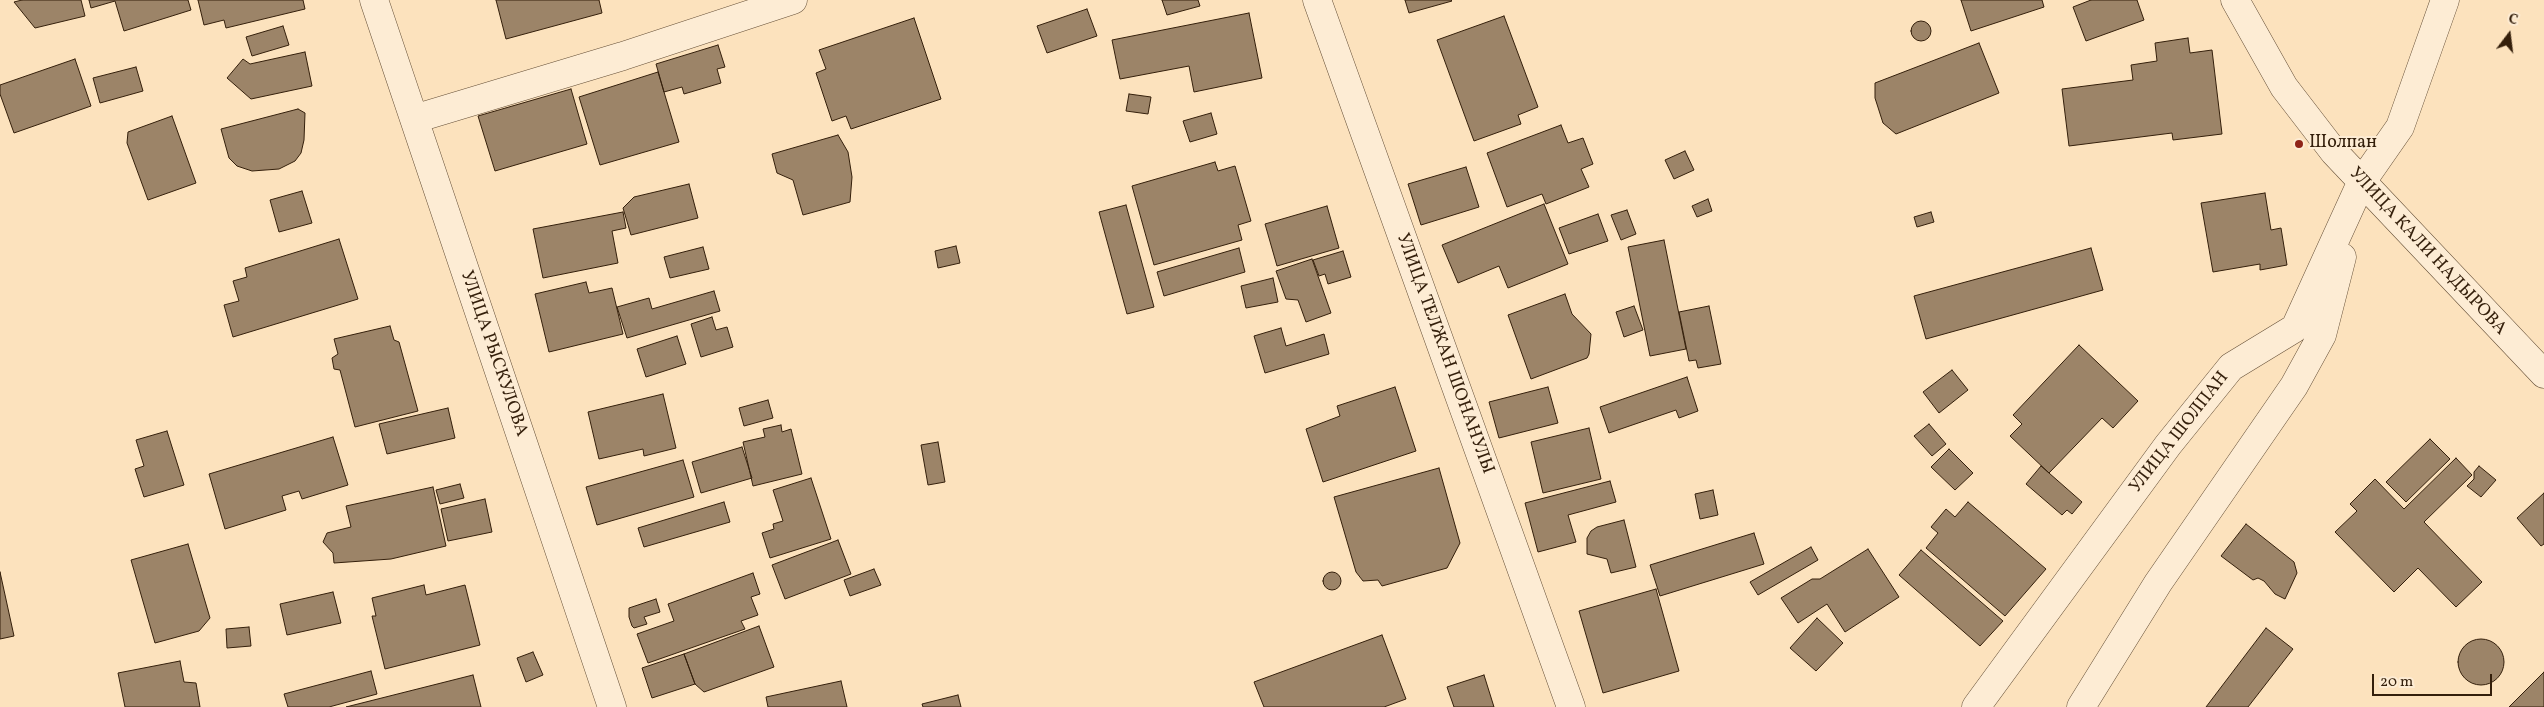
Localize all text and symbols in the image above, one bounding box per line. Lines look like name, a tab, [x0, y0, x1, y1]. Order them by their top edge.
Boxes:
north arrow	[2484, 10, 2534, 60]
text: С	[2506, 10, 2520, 30]
place label: Шолпан	[2309, 133, 2377, 155]
marker: Шолпан	[2293, 138, 2305, 150]
street label: УЛИЦА КАЛИ НАДЫРОВА	[2344, 164, 2510, 340]
street label: УЛИЦА ТЕЛЖАН ШОНАНУЛЫ	[1390, 231, 1498, 477]
street label: УЛИЦА РЫСКУЛОВА	[454, 268, 532, 440]
street label: УЛИЦА ШОЛПАН	[2126, 368, 2234, 498]
scale bar	[2374, 664, 2494, 696]
text: 20 m	[2380, 672, 2413, 693]

